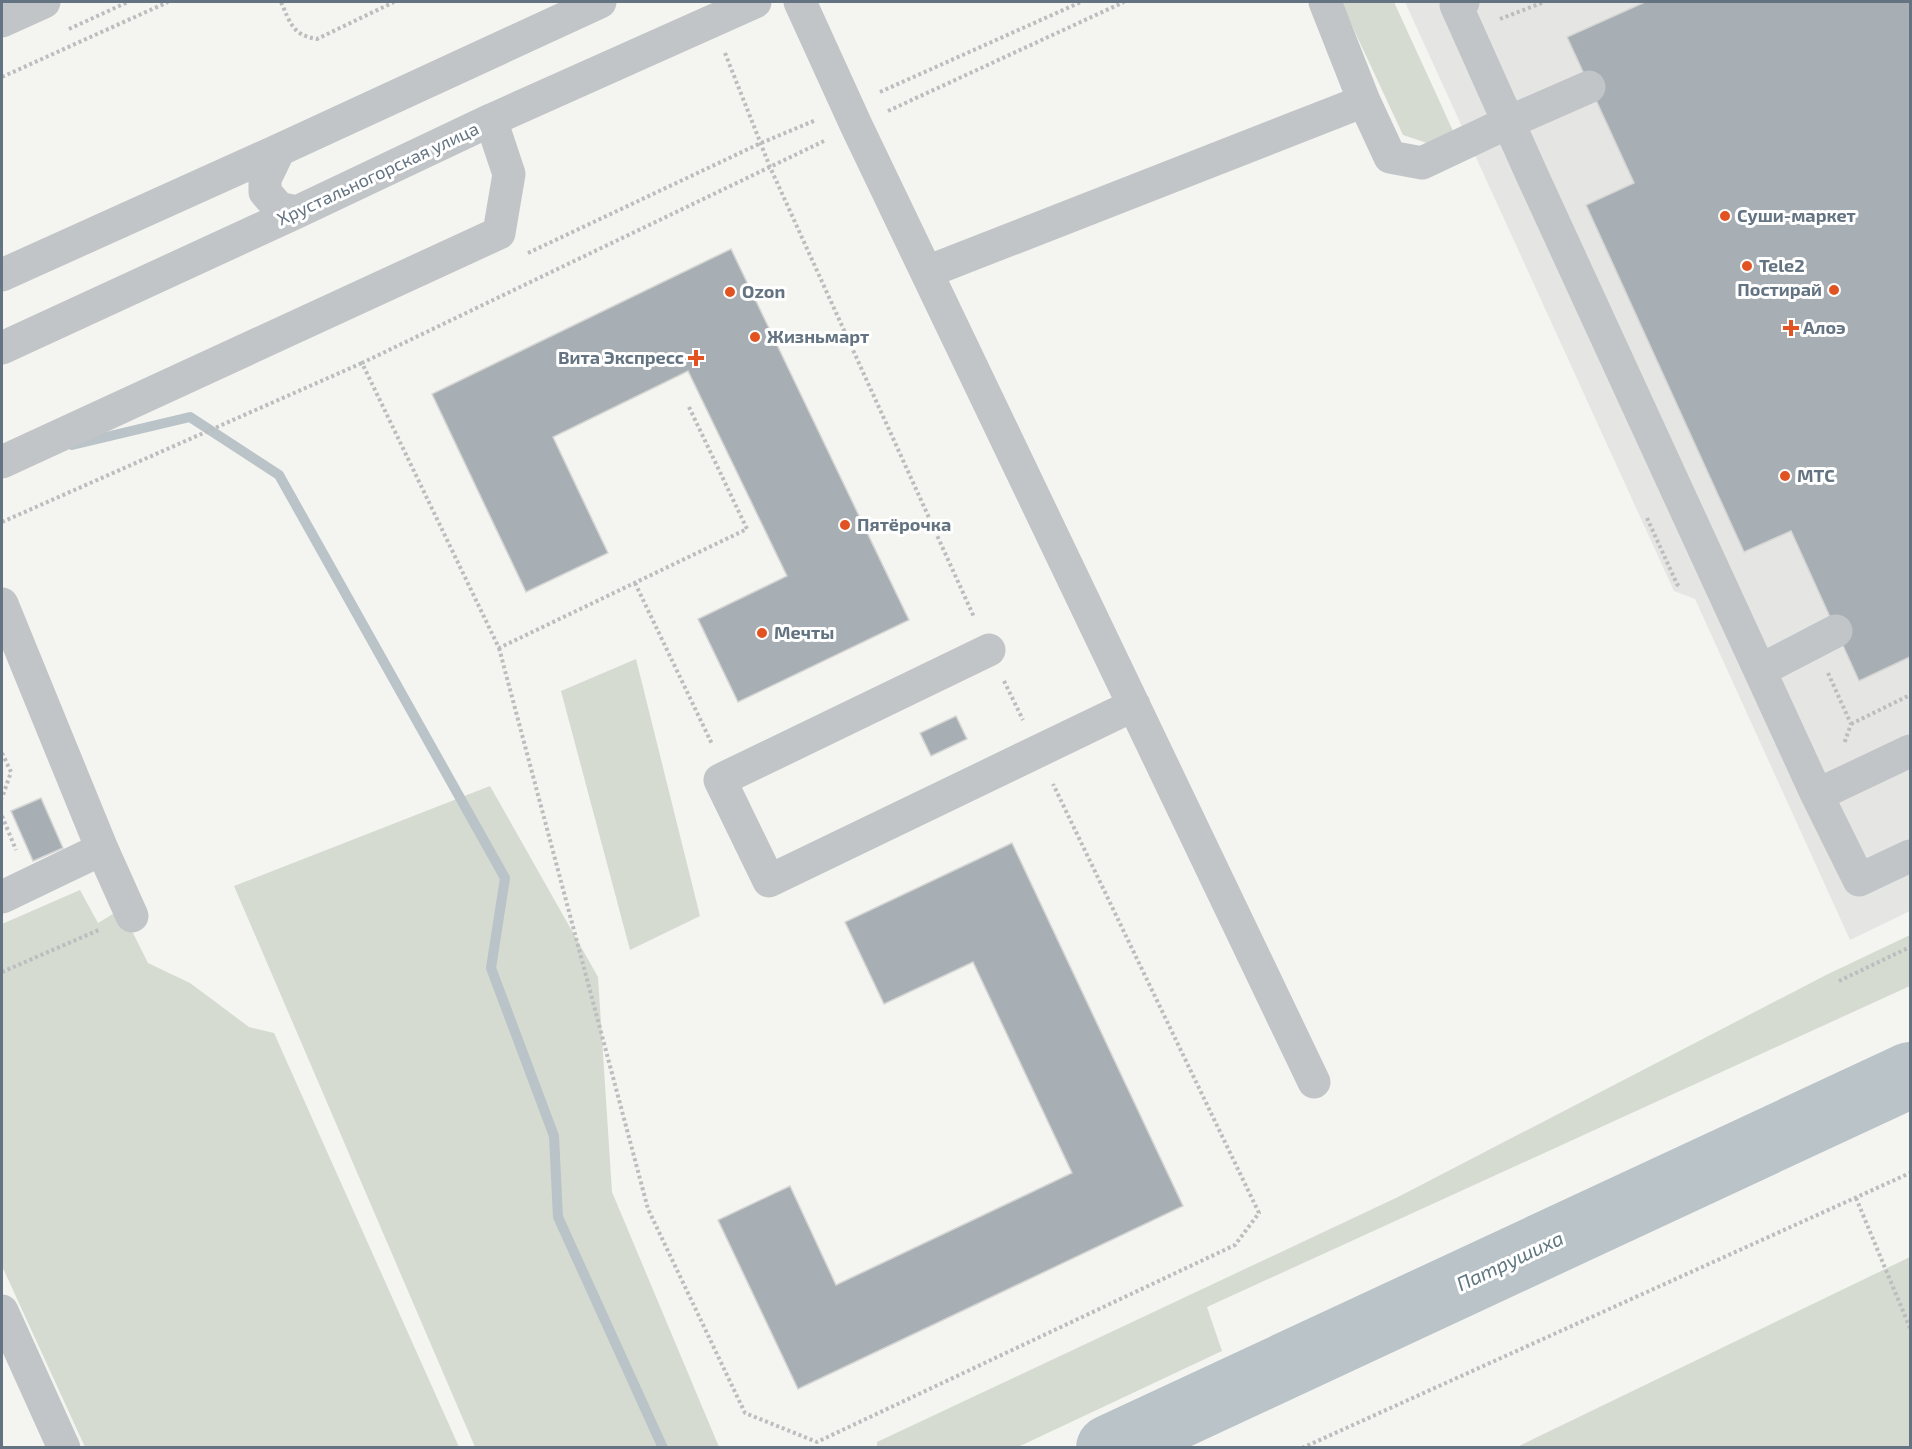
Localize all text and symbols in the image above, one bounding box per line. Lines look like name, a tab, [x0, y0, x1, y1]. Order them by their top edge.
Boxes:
street label: Хрустальногорская улица	[273, 117, 482, 230]
place label: Суши-маркет	[1737, 204, 1856, 226]
marker: Суши-маркет	[1718, 209, 1732, 223]
place label: Tele2	[1759, 254, 1805, 276]
marker: Tele2	[1740, 259, 1754, 273]
place label: Постирай	[1737, 278, 1822, 300]
place label: Ozon	[742, 280, 785, 302]
marker: Постирай	[1827, 283, 1841, 297]
marker: Ozon	[723, 285, 737, 299]
place label: Алоэ	[1803, 316, 1846, 338]
marker: Алоэ	[1784, 321, 1798, 335]
place label: Жизньмарт	[767, 325, 869, 347]
marker: Жизньмарт	[748, 330, 762, 344]
place label: Вита Экспресс	[558, 346, 684, 368]
marker: Вита Экспресс	[689, 351, 703, 365]
place label: МТС	[1797, 464, 1835, 486]
marker: МТС	[1778, 469, 1792, 483]
place label: Пятёрочка	[857, 513, 951, 535]
marker: Пятёрочка	[838, 518, 852, 532]
place label: Мечты	[774, 621, 834, 643]
marker: Мечты	[755, 626, 769, 640]
water label: Патрушиха	[1452, 1225, 1567, 1295]

